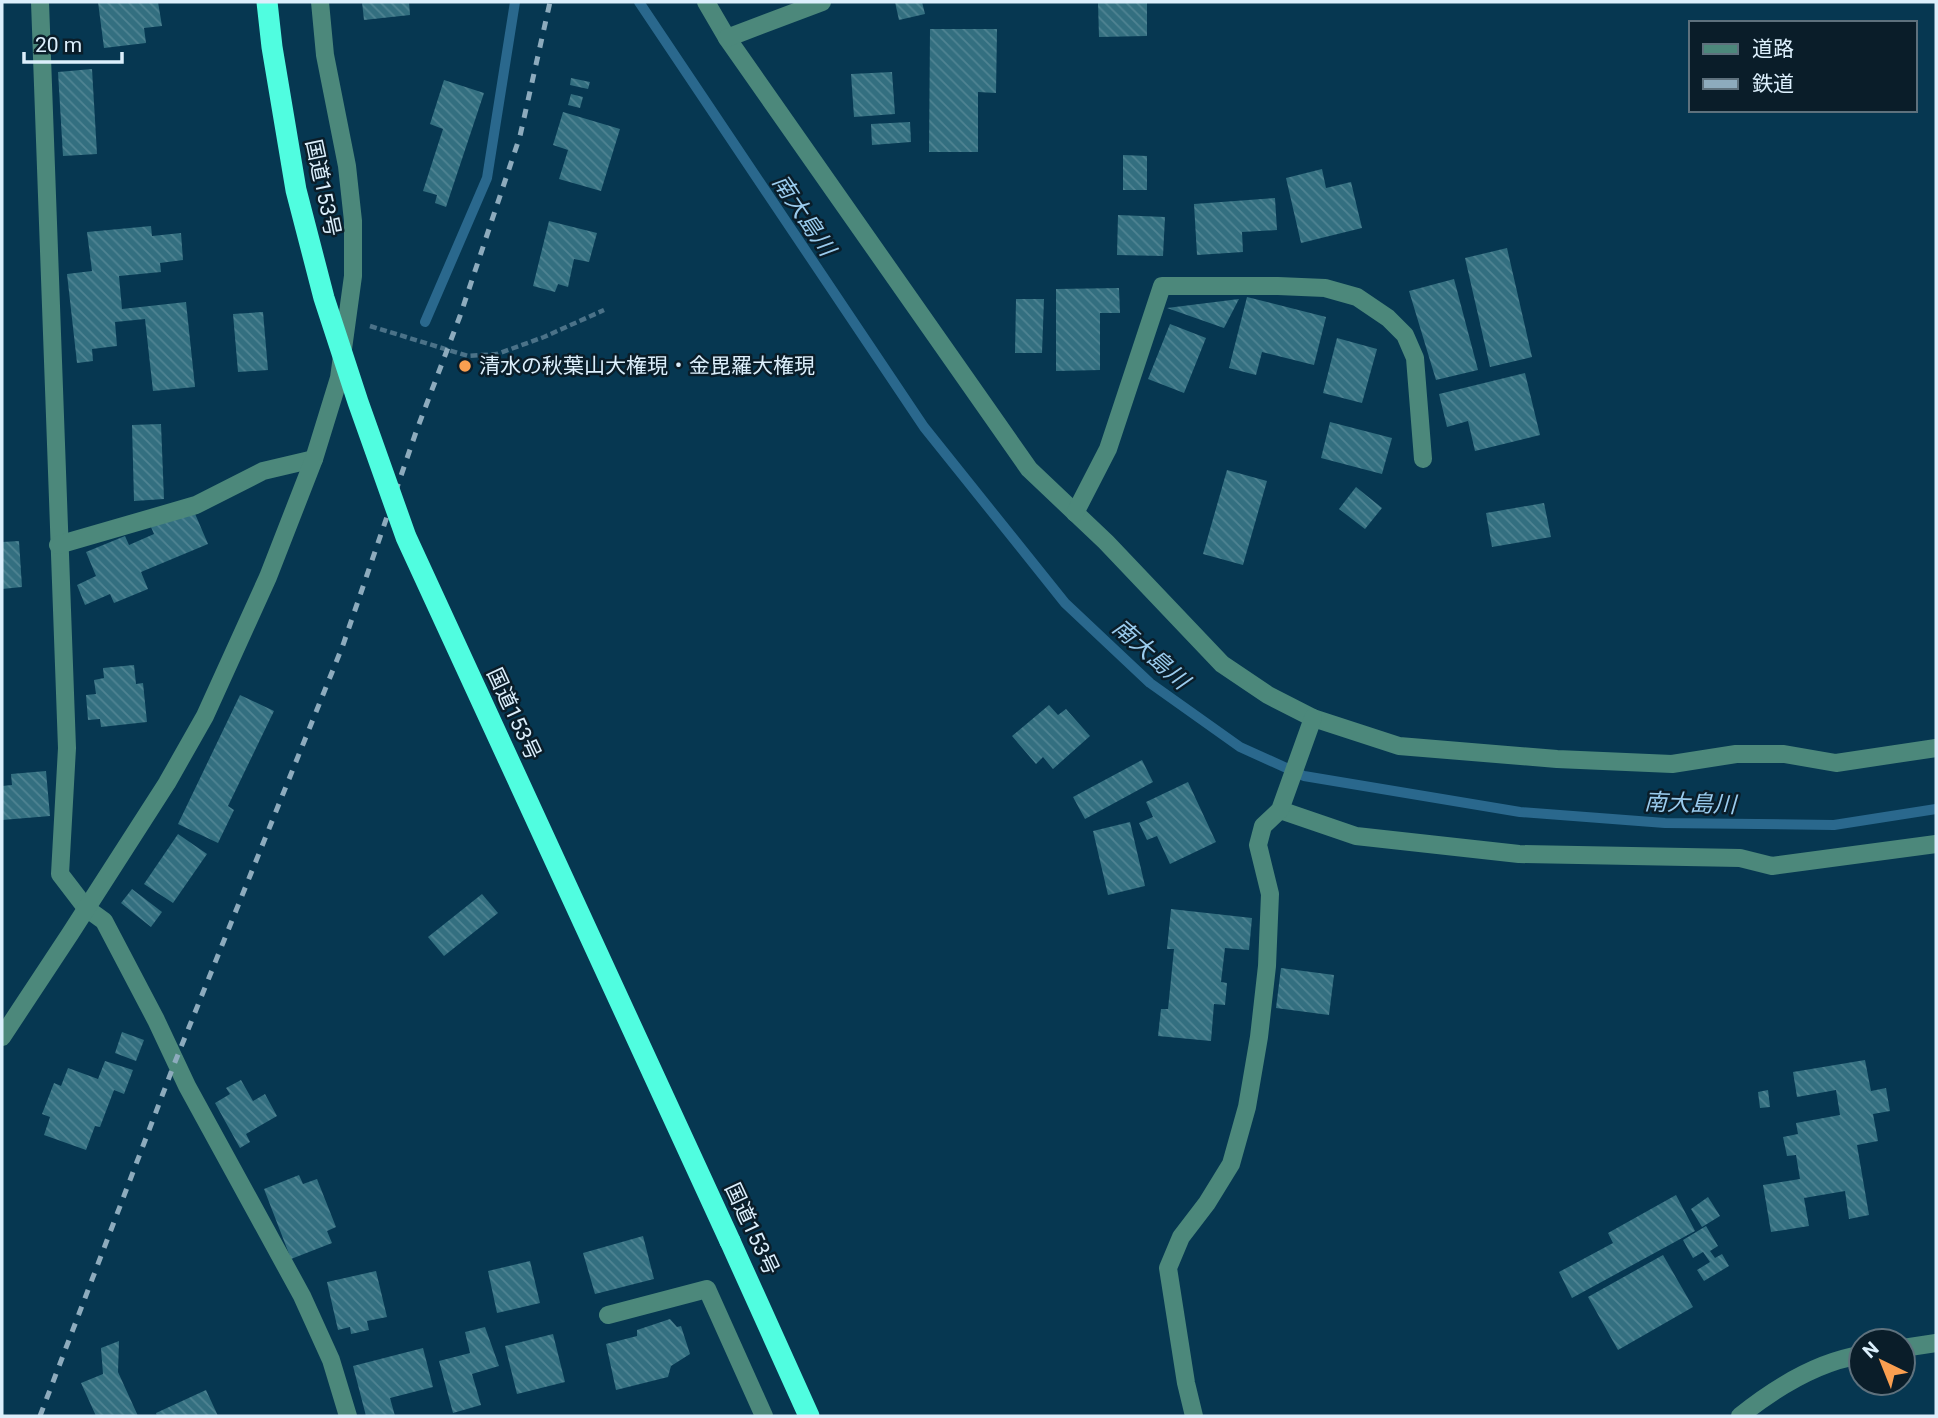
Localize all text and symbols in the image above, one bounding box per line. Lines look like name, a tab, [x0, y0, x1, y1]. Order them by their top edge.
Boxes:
scale bar	[24, 21, 122, 65]
legend	[1689, 21, 1917, 112]
text: 20 m	[35, 33, 82, 57]
text: 道路	[1752, 37, 1794, 61]
text: 鉄道	[1752, 72, 1794, 96]
street label: 国道153号	[301, 137, 345, 239]
water label: 南大島川	[767, 170, 842, 263]
place label: 清水の秋葉山大権現・金毘羅大権現	[479, 354, 815, 378]
marker: 清水の秋葉山大権現・金毘羅大権現	[457, 358, 473, 374]
water label: 南大島川	[1107, 614, 1197, 697]
street label: 国道153号	[482, 664, 546, 764]
water label: 南大島川	[1644, 788, 1739, 819]
street label: 国道153号	[720, 1179, 784, 1279]
north arrow	[1847, 1327, 1917, 1397]
text: N	[1858, 1337, 1883, 1363]

